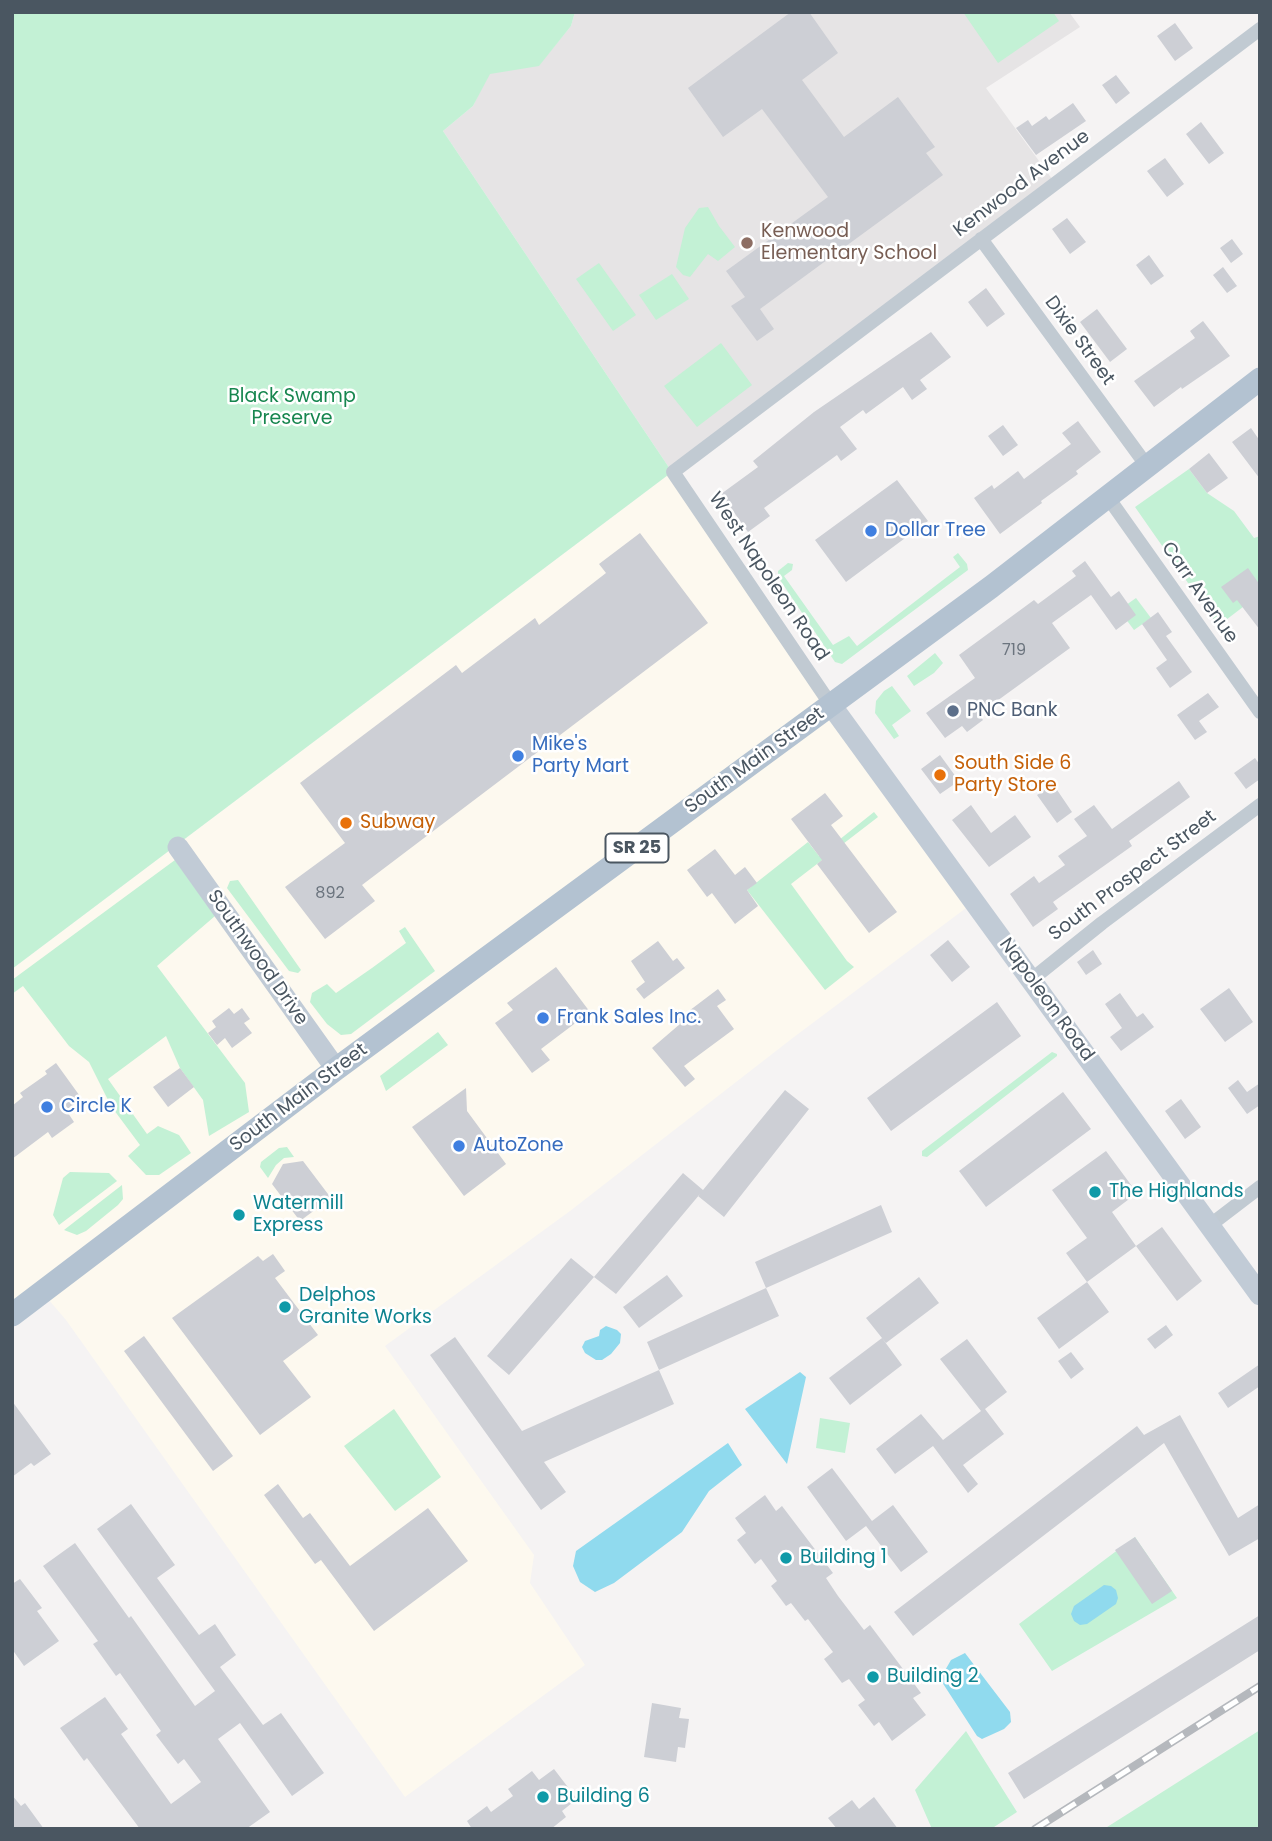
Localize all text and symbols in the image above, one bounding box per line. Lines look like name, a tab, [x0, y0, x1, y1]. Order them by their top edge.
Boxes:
street label: Kenwood Avenue	[949, 125, 1095, 243]
place label: Kenwood Elementary School	[761, 221, 937, 265]
marker: Kenwood Elementary School	[739, 235, 755, 251]
street label: Dixie Street	[1039, 292, 1119, 390]
park label: Black Swamp Preserve	[228, 386, 356, 430]
street label: West Napoleon Road	[703, 488, 833, 666]
place label: Dollar Tree	[885, 520, 986, 542]
marker: Dollar Tree	[863, 523, 879, 539]
street label: Carr Avenue	[1156, 538, 1242, 648]
house number: 719	[1002, 641, 1026, 661]
place label: PNC Bank	[967, 700, 1058, 722]
street label: South Main Street	[681, 703, 829, 819]
marker: PNC Bank	[945, 703, 961, 719]
place label: Mike's Party Mart	[532, 734, 629, 778]
marker: Mike's Party Mart	[510, 748, 526, 764]
place label: South Side 6 Party Store	[954, 753, 1071, 797]
marker: South Side 6 Party Store	[932, 767, 948, 783]
street label: South Prospect Street	[1045, 806, 1221, 946]
place label: Subway	[360, 812, 435, 834]
marker: Subway	[338, 815, 354, 831]
road number: SR 25	[606, 834, 668, 862]
house number: 892	[315, 884, 345, 904]
street label: Southwood Drive	[202, 886, 312, 1030]
street label: Napoleon Road	[994, 934, 1098, 1066]
place label: Frank Sales Inc.	[557, 1007, 701, 1029]
marker: Frank Sales Inc.	[535, 1010, 551, 1026]
street label: South Main Street	[226, 1039, 372, 1157]
place label: Circle K	[61, 1096, 132, 1118]
marker: Circle K	[39, 1099, 55, 1115]
place label: AutoZone	[473, 1135, 563, 1157]
marker: AutoZone	[451, 1138, 467, 1154]
place label: The Highlands	[1109, 1181, 1244, 1203]
marker: The Highlands	[1087, 1184, 1103, 1200]
place label: Watermill Express	[253, 1193, 344, 1237]
marker: Watermill Express	[231, 1207, 247, 1223]
place label: Delphos Granite Works	[299, 1285, 432, 1329]
marker: Delphos Granite Works	[277, 1299, 293, 1315]
place label: Building 1	[800, 1547, 887, 1569]
marker: Building 1	[778, 1550, 794, 1566]
place label: Building 2	[887, 1666, 979, 1688]
marker: Building 2	[865, 1669, 881, 1685]
place label: Building 6	[557, 1786, 650, 1808]
marker: Building 6	[535, 1789, 551, 1805]

